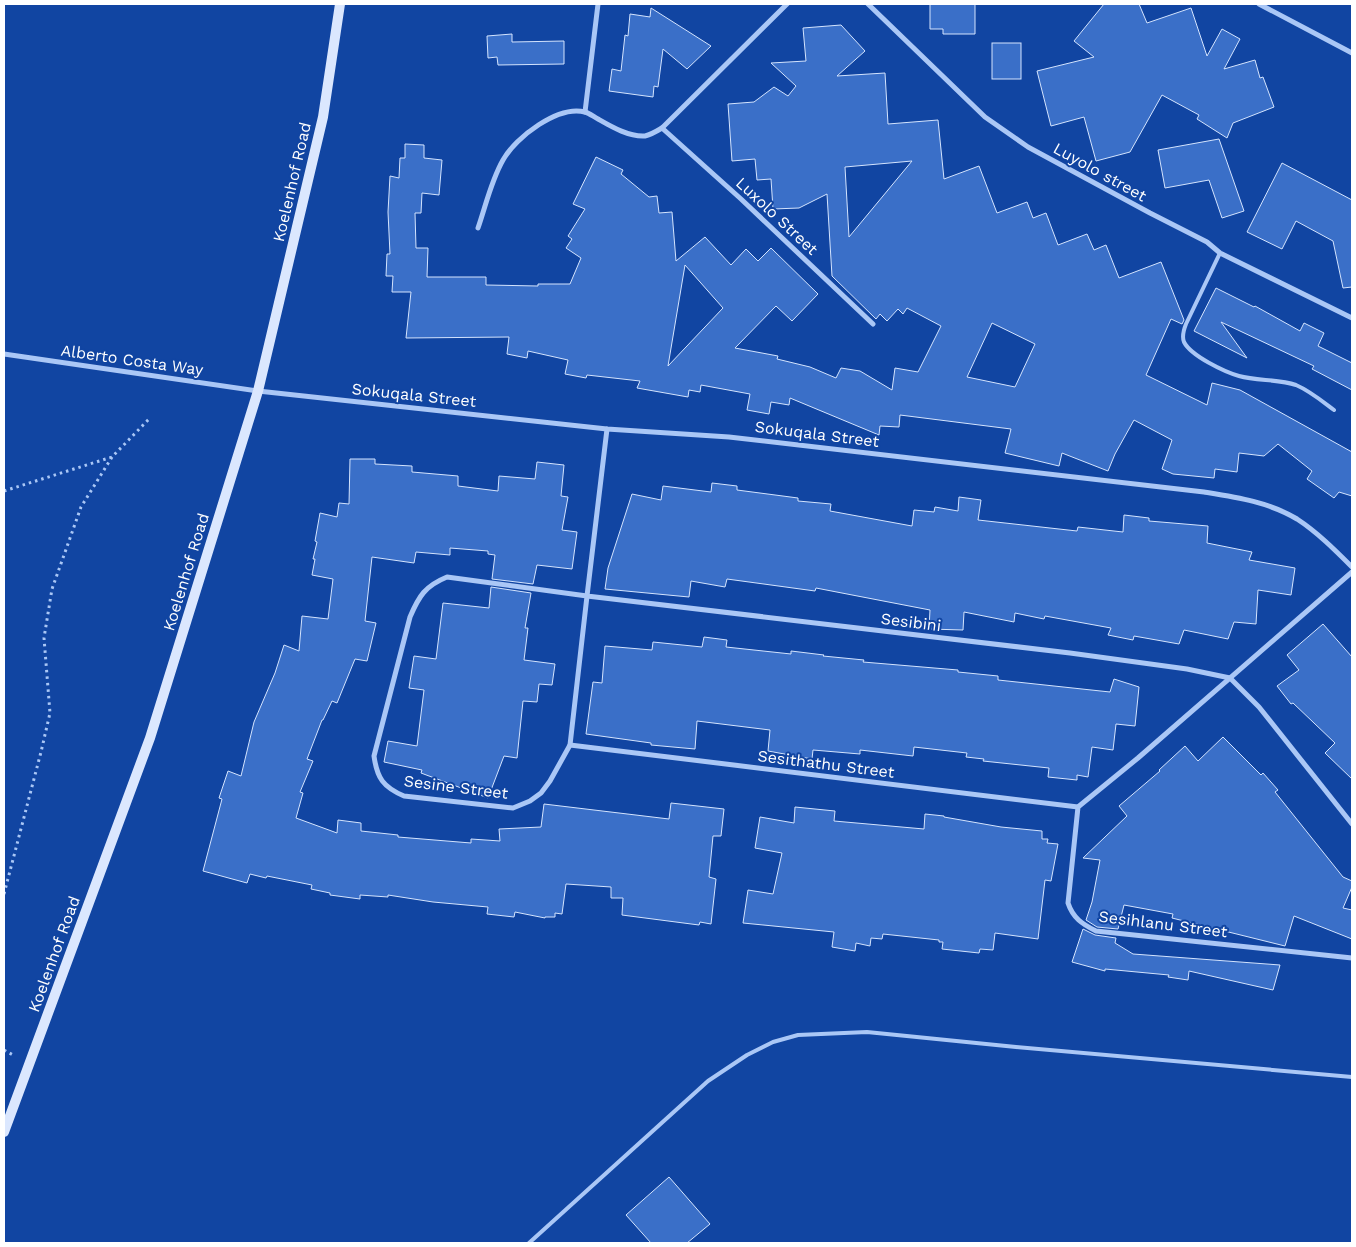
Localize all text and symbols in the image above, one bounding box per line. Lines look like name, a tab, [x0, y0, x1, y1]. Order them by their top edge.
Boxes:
street label: Koelenhof Road	[269, 120, 315, 244]
street label: Luyolo street	[1050, 139, 1150, 206]
street label: Luxolo Street	[732, 173, 822, 259]
street label: Alberto Costa Way	[60, 341, 205, 380]
street label: Sokuqala Street	[351, 379, 477, 411]
street label: Sokuqala Street	[754, 417, 881, 451]
street label: Koelenhof Road	[159, 511, 213, 633]
street label: Sesibini	[880, 609, 942, 635]
street label: Sesithathu Street	[757, 746, 896, 782]
street label: Sesine Street	[403, 771, 510, 803]
street label: Koelenhof Road	[24, 893, 84, 1015]
street label: Sesihlanu Street	[1098, 907, 1229, 941]

